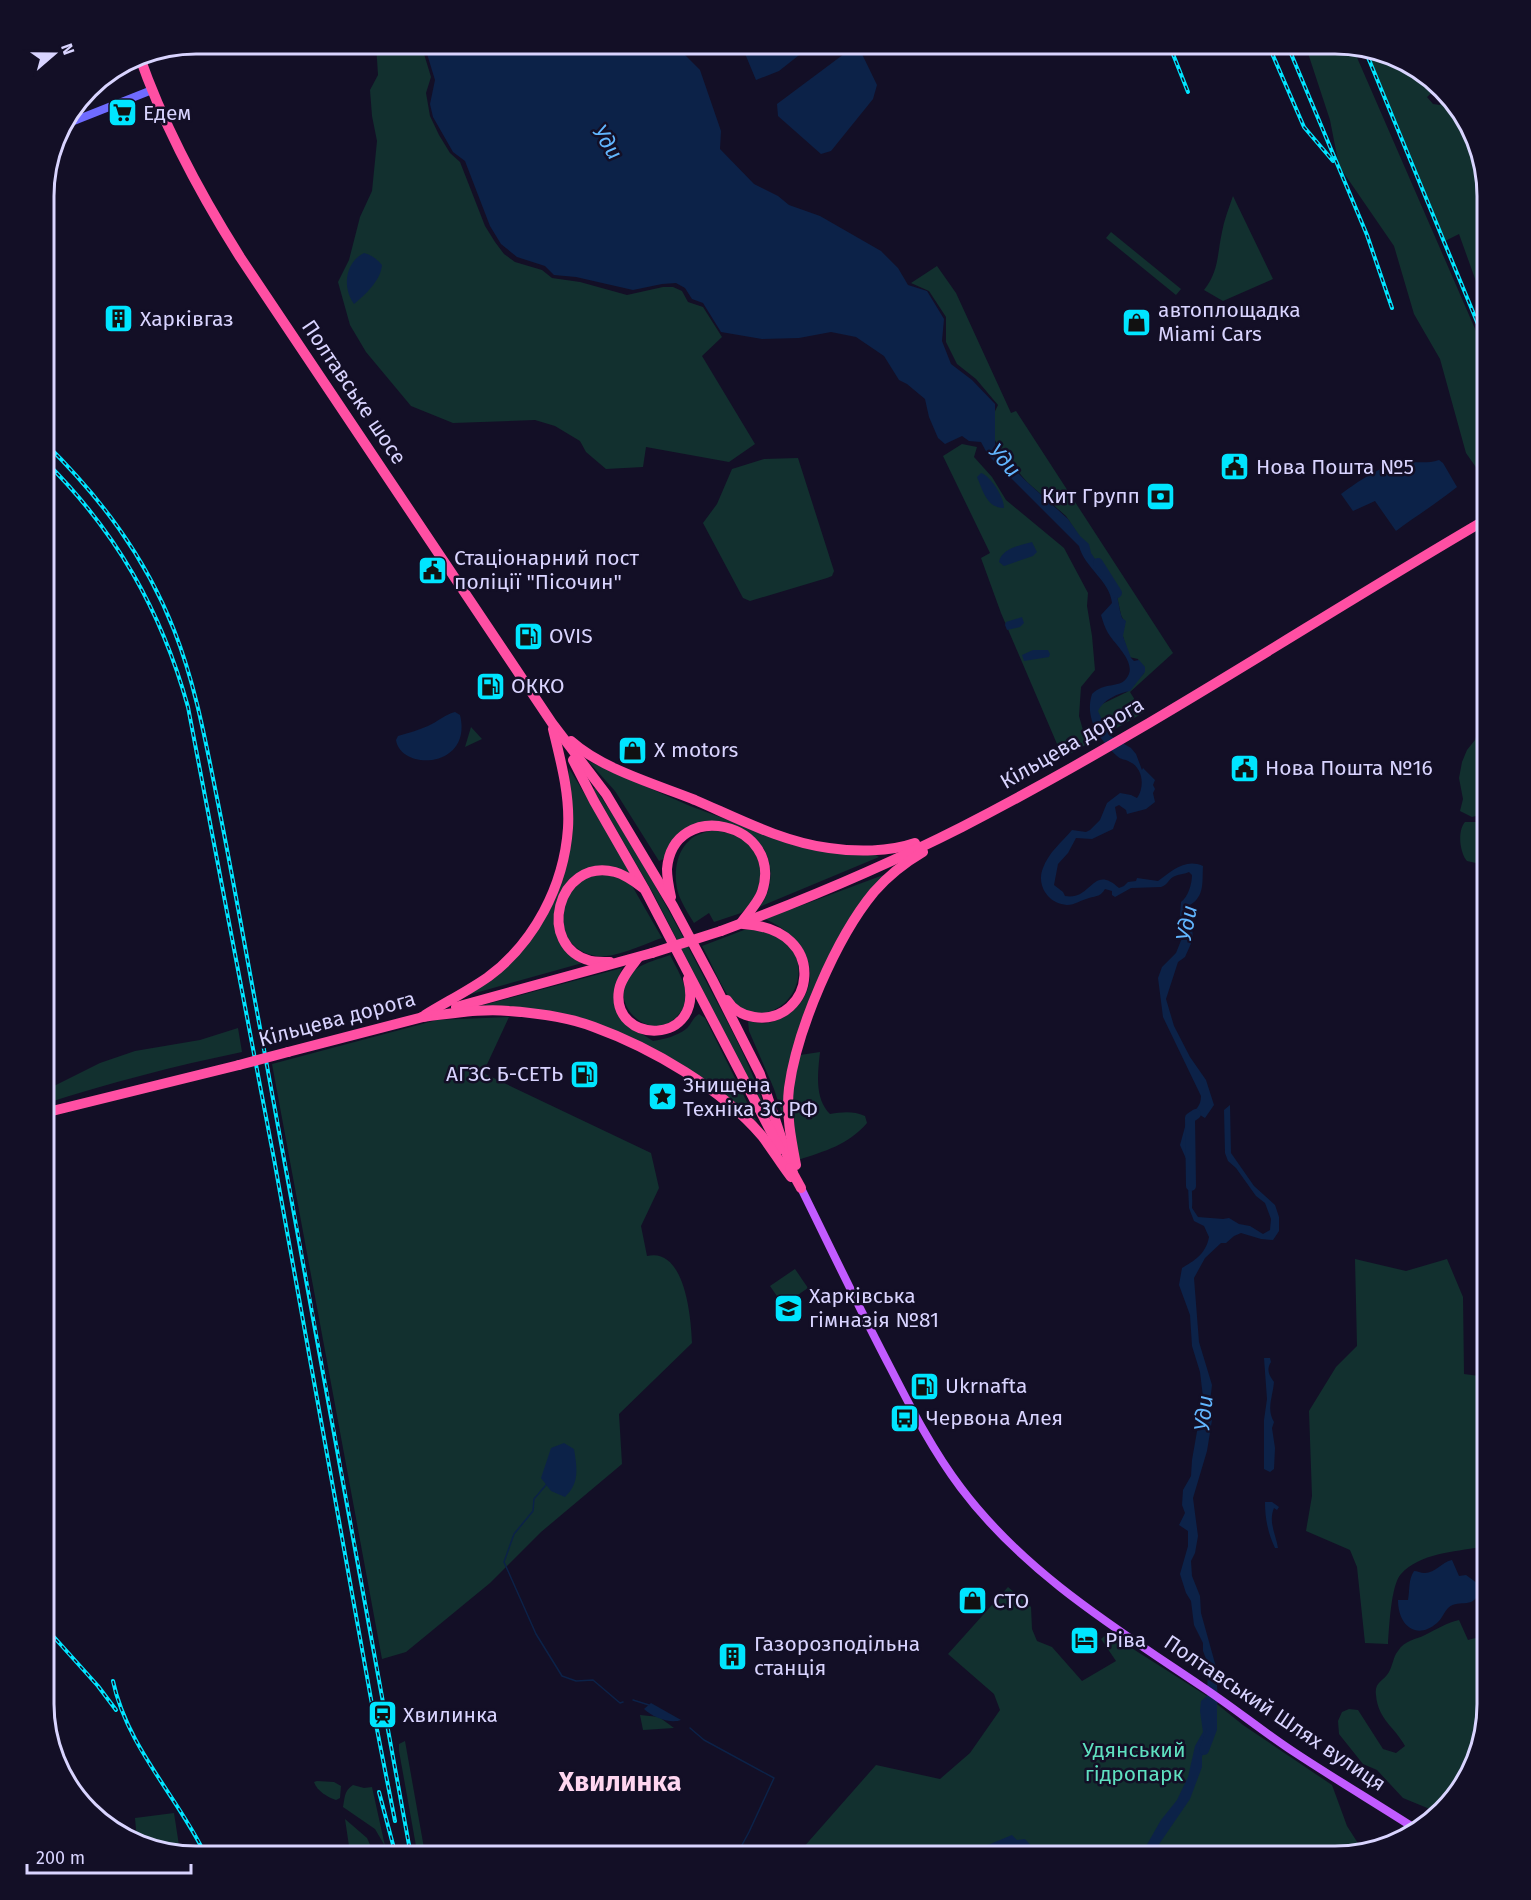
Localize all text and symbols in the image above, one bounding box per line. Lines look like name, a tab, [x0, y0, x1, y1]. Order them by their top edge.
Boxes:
north arrow	[24, 24, 84, 84]
text: N	[57, 41, 78, 57]
supermarket icon: Едем	[106, 97, 138, 129]
place label: Едем	[143, 100, 191, 126]
water label: Уди	[587, 120, 629, 165]
place label: автоплощадка Miami Cars	[1158, 297, 1301, 347]
building icon: Харківгаз	[103, 303, 135, 335]
place label: Харківгаз	[140, 306, 234, 332]
shop icon: автоплощадка Miami Cars	[1121, 306, 1153, 338]
street label: Полтавське шосе	[296, 315, 412, 469]
water label: Уди	[983, 438, 1027, 483]
public building icon: Нова Пошта №5	[1219, 451, 1251, 483]
place label: Нова Пошта №5	[1256, 454, 1414, 480]
bank icon: Кит Групп	[1145, 480, 1177, 512]
place label: Кит Групп	[1042, 483, 1140, 509]
place label: Стаціонарний пост поліції "Пісочин"	[454, 545, 639, 595]
public building icon: Стаціонарний пост поліції "Пісочин"	[417, 554, 449, 586]
fuel station icon: OVIS	[512, 620, 544, 652]
place label: OVIS	[549, 623, 593, 649]
fuel station icon: ОККО	[474, 670, 506, 702]
place label: ОККО	[511, 673, 565, 699]
street label: Кільцева дорога	[996, 691, 1148, 795]
shop icon: Х motors	[617, 734, 649, 766]
place label: Х motors	[654, 737, 738, 763]
public building icon: Нова Пошта №16	[1228, 752, 1260, 784]
place label: Нова Пошта №16	[1265, 755, 1433, 781]
water label: Уди	[1170, 903, 1203, 943]
street label: Кільцева дорога	[256, 986, 418, 1052]
fuel station icon: АГЗС Б-СЕТЬ	[568, 1058, 600, 1090]
place label: АГЗС Б-СЕТЬ	[446, 1061, 563, 1087]
place label: Знищена Техніка ЗС РФ	[683, 1072, 818, 1122]
place icon: Знищена Техніка ЗС РФ	[646, 1081, 678, 1113]
place label: Харківська гімназія №81	[809, 1283, 939, 1333]
school or university icon: Харківська гімназія №81	[772, 1292, 804, 1324]
fuel station icon: Ukrnafta	[908, 1370, 940, 1402]
place label: Ukrnafta	[945, 1373, 1027, 1399]
water label: Уди	[1188, 1394, 1219, 1432]
bus stop icon: Червона Алея	[889, 1402, 921, 1434]
place label: Червона Алея	[926, 1405, 1063, 1431]
shop icon: СТО	[956, 1585, 988, 1617]
place label: СТО	[993, 1588, 1029, 1614]
hotel icon: Ріва	[1068, 1624, 1100, 1656]
place label: Ріва	[1105, 1627, 1146, 1653]
street label: Полтавський Шлях вулиця	[1159, 1629, 1391, 1797]
place label: Газорозподільна станція	[754, 1631, 920, 1681]
building icon: Газорозподільна станція	[717, 1640, 749, 1672]
station icon: Хвилинка	[366, 1699, 398, 1731]
place label: Хвилинка	[403, 1702, 498, 1728]
park label: Удянський гідропарк	[1082, 1737, 1186, 1787]
district label: Хвилинка	[557, 1766, 682, 1798]
scale bar	[27, 1837, 190, 1875]
text: 200 m	[36, 1847, 85, 1869]

